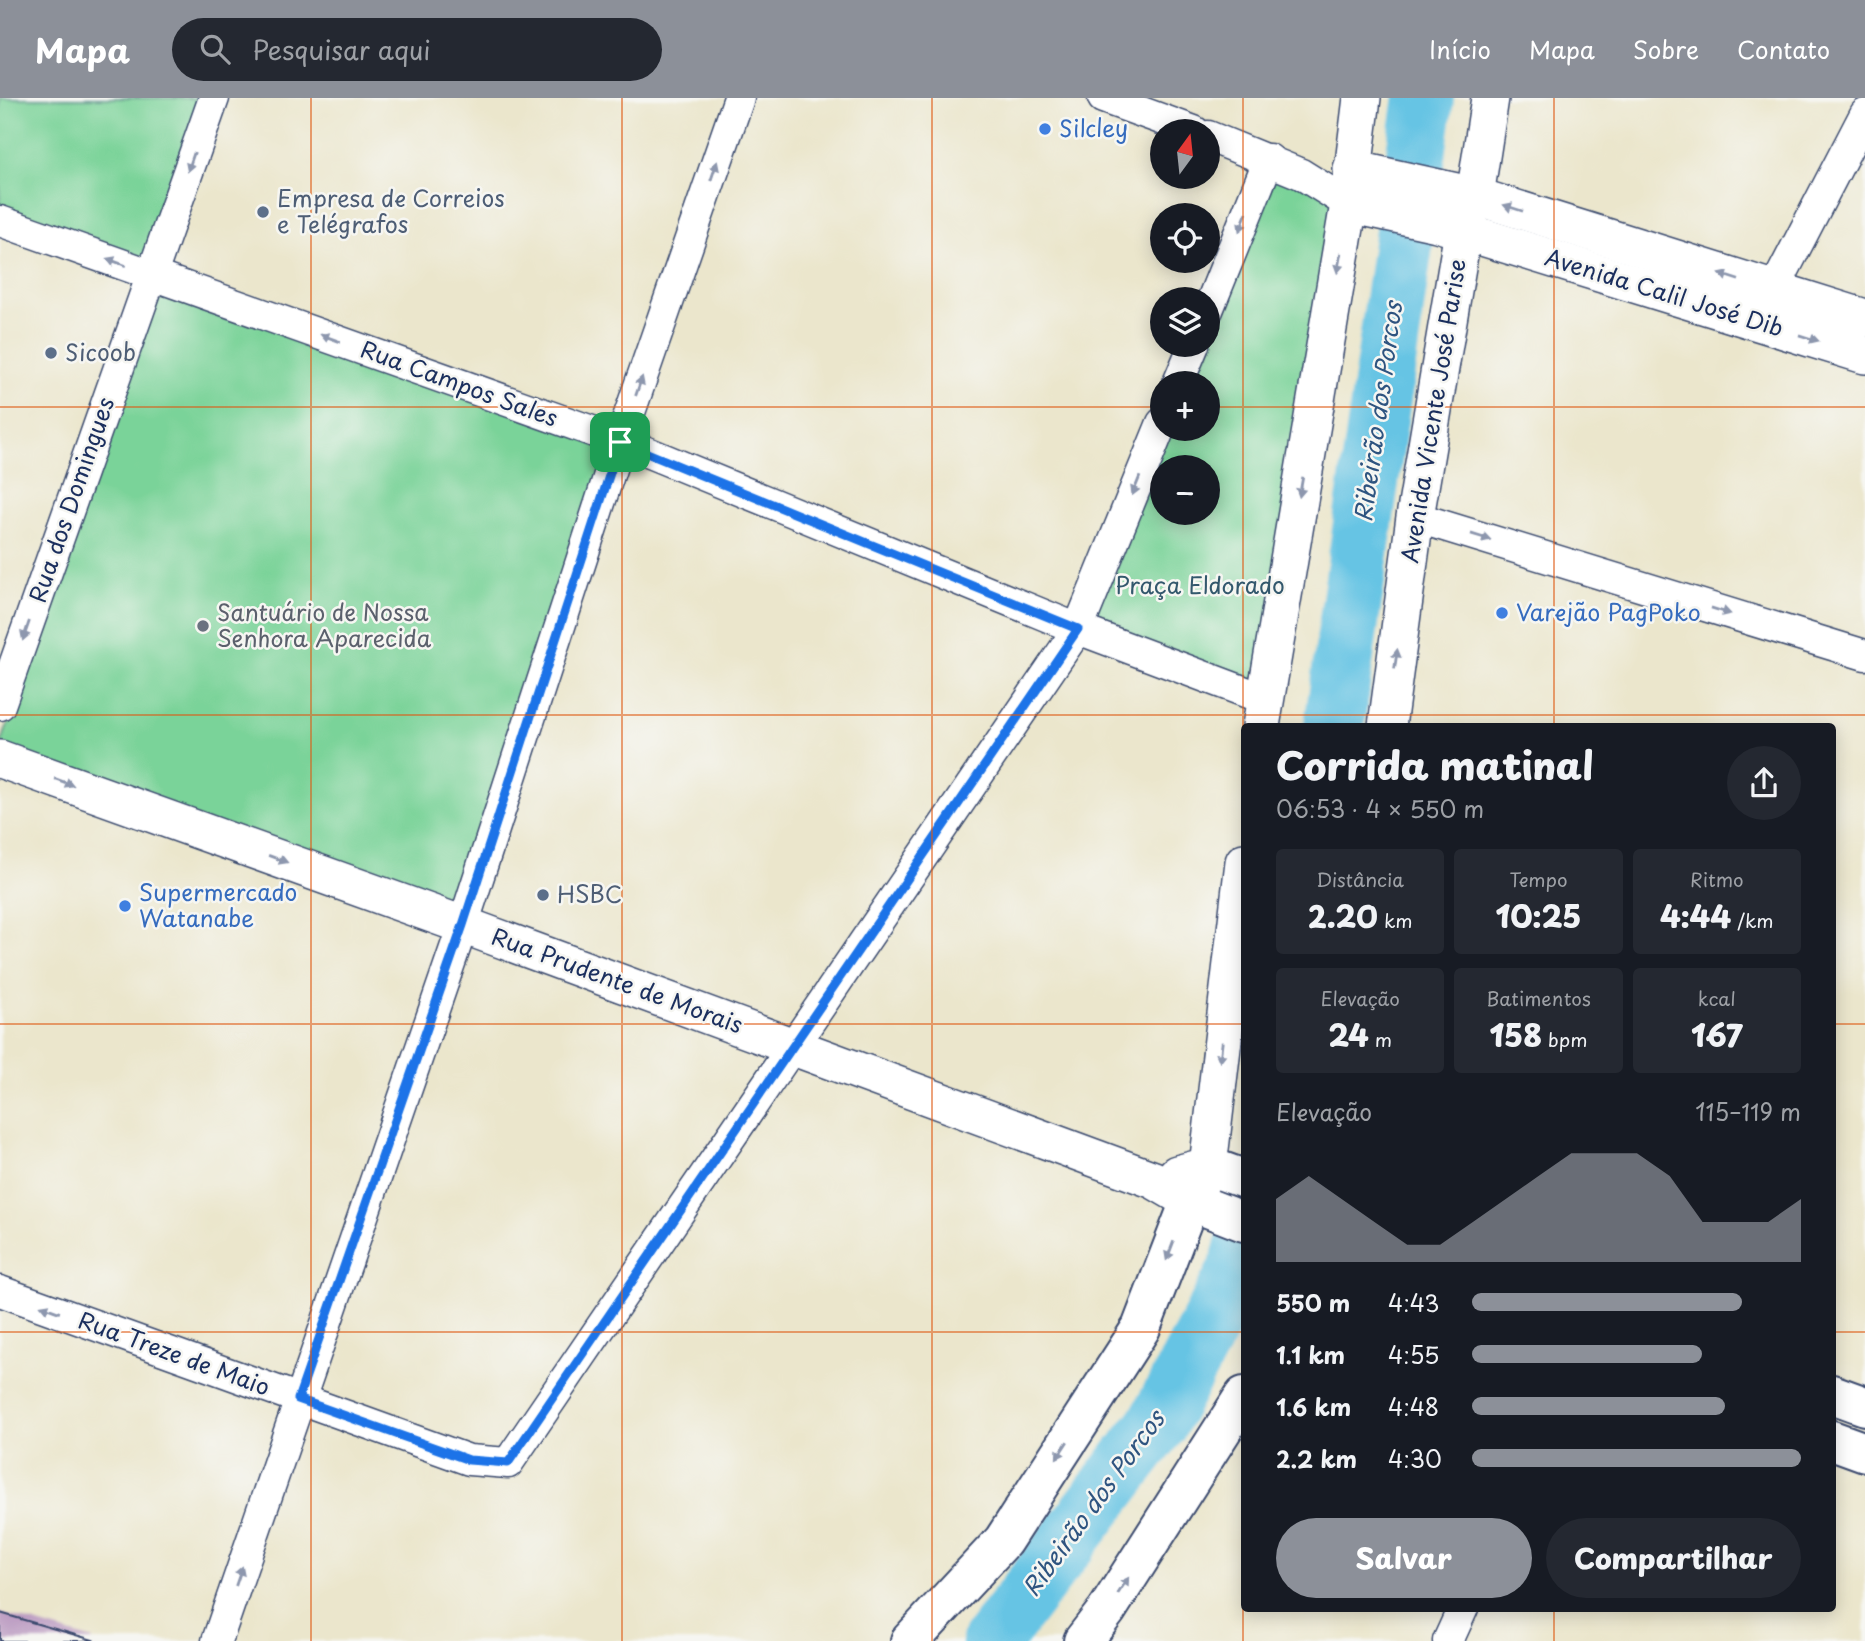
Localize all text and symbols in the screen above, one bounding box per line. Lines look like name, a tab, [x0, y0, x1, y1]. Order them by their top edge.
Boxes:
search box	[172, 18, 662, 81]
text: Mapa	[35, 24, 130, 74]
icon: search	[196, 30, 234, 68]
text: Pesquisar aqui	[252, 30, 431, 69]
text: Início	[1429, 31, 1491, 67]
text: Mapa	[1529, 31, 1595, 67]
text: Sobre	[1633, 31, 1699, 67]
text: Contato	[1737, 31, 1830, 67]
place label: Silcley	[1059, 110, 1128, 145]
north arrow	[1150, 119, 1220, 189]
map controls	[1150, 119, 1220, 525]
marker: Silcley	[1037, 121, 1053, 137]
one-way arrow	[185, 152, 196, 173]
one-way arrow	[709, 160, 720, 181]
place label: Empresa de Correios e Telégrafos	[277, 180, 505, 241]
one-way arrow	[1502, 202, 1523, 213]
button: locate	[1150, 203, 1220, 273]
marker: Empresa de Correios e Telégrafos	[255, 204, 271, 220]
one-way arrow	[1238, 212, 1249, 233]
street label: Avenida Calil José Dib	[1541, 239, 1788, 345]
one-way arrow	[1333, 252, 1344, 274]
one-way arrow	[105, 256, 126, 267]
street label: Avenida Vicente José Parise	[1391, 256, 1474, 565]
one-way arrow	[1719, 271, 1740, 282]
button: layers	[1150, 287, 1220, 357]
water label: Ribeirão dos Porcos	[1344, 297, 1411, 524]
street label: Rua Campos Sales	[356, 331, 563, 435]
one-way arrow	[319, 332, 340, 343]
one-way arrow	[1799, 333, 1820, 343]
place label: Sicoob	[65, 334, 136, 369]
marker: Sicoob	[43, 345, 59, 361]
button: +	[1150, 371, 1220, 441]
one-way arrow	[634, 375, 645, 396]
street label: Rua dos Domingues	[19, 392, 122, 607]
pin	[590, 412, 650, 472]
icon: arrive	[601, 423, 639, 461]
button: −	[1150, 455, 1220, 525]
one-way arrow	[1131, 476, 1142, 497]
one-way arrow	[1295, 476, 1306, 498]
one-way arrow	[1470, 532, 1491, 543]
park label: Praça Eldorado	[1115, 567, 1285, 602]
place label: Santuário de Nossa Senhora Aparecida	[217, 594, 432, 655]
place label: Varejão PagPoko	[1516, 594, 1701, 629]
marker: Varejão PagPoko	[1494, 605, 1510, 621]
one-way arrow	[1711, 607, 1732, 617]
marker: Santuário de Nossa Senhora Aparecida	[195, 618, 211, 634]
one-way arrow	[20, 621, 31, 642]
one-way arrow	[1391, 648, 1402, 670]
text: Corrida matinal	[1276, 736, 1593, 793]
button: share	[1727, 746, 1801, 820]
one-way arrow	[54, 777, 75, 788]
text: 06:53 · 4 × 550 m	[1276, 791, 1484, 826]
one-way arrow	[268, 854, 289, 865]
text: Distância	[1316, 865, 1404, 893]
text: Tempo	[1509, 865, 1568, 893]
text: Ritmo	[1690, 865, 1744, 893]
place label: Supermercado Watanabe	[139, 874, 297, 935]
place label: HSBC	[557, 876, 622, 911]
marker: HSBC	[535, 887, 551, 903]
text: 2.20	[1308, 893, 1378, 938]
text: 10:25	[1496, 893, 1581, 938]
text: 4:44	[1660, 893, 1731, 938]
marker: Supermercado Watanabe	[117, 898, 133, 914]
text: km	[1378, 906, 1413, 934]
text: /km	[1731, 906, 1774, 934]
street label: Rua Prudente de Morais	[487, 918, 748, 1041]
text: Elevação	[1320, 984, 1400, 1012]
text: Batimentos	[1486, 984, 1591, 1012]
text: kcal	[1698, 984, 1736, 1012]
text: 24	[1328, 1012, 1369, 1057]
text: 158	[1489, 1012, 1542, 1057]
text: 167	[1691, 1012, 1743, 1057]
text: m	[1369, 1025, 1392, 1053]
text: bpm	[1542, 1025, 1588, 1053]
one-way arrow	[1216, 1041, 1227, 1063]
text: Elevação	[1276, 1094, 1372, 1129]
text: 115–119 m	[1695, 1094, 1801, 1129]
one-way arrow	[1165, 1241, 1176, 1262]
text: 550 m	[1276, 1285, 1350, 1320]
text: 4:43	[1388, 1285, 1440, 1320]
street label: Rua Treze de Maio	[74, 1302, 275, 1404]
one-way arrow	[39, 1303, 60, 1314]
text: 1.1 km	[1276, 1337, 1345, 1372]
text: 4:55	[1388, 1337, 1439, 1372]
text: 1.6 km	[1276, 1389, 1351, 1424]
text: 4:48	[1388, 1389, 1439, 1424]
water label: Ribeirão dos Porcos	[1013, 1401, 1174, 1603]
one-way arrow	[1055, 1441, 1069, 1459]
text: 2.2 km	[1276, 1441, 1357, 1476]
text: 4:30	[1388, 1441, 1442, 1476]
button: Salvar	[1276, 1518, 1532, 1598]
button: Compartilhar	[1546, 1518, 1801, 1598]
one-way arrow	[234, 1566, 245, 1587]
one-way arrow	[1116, 1576, 1129, 1595]

